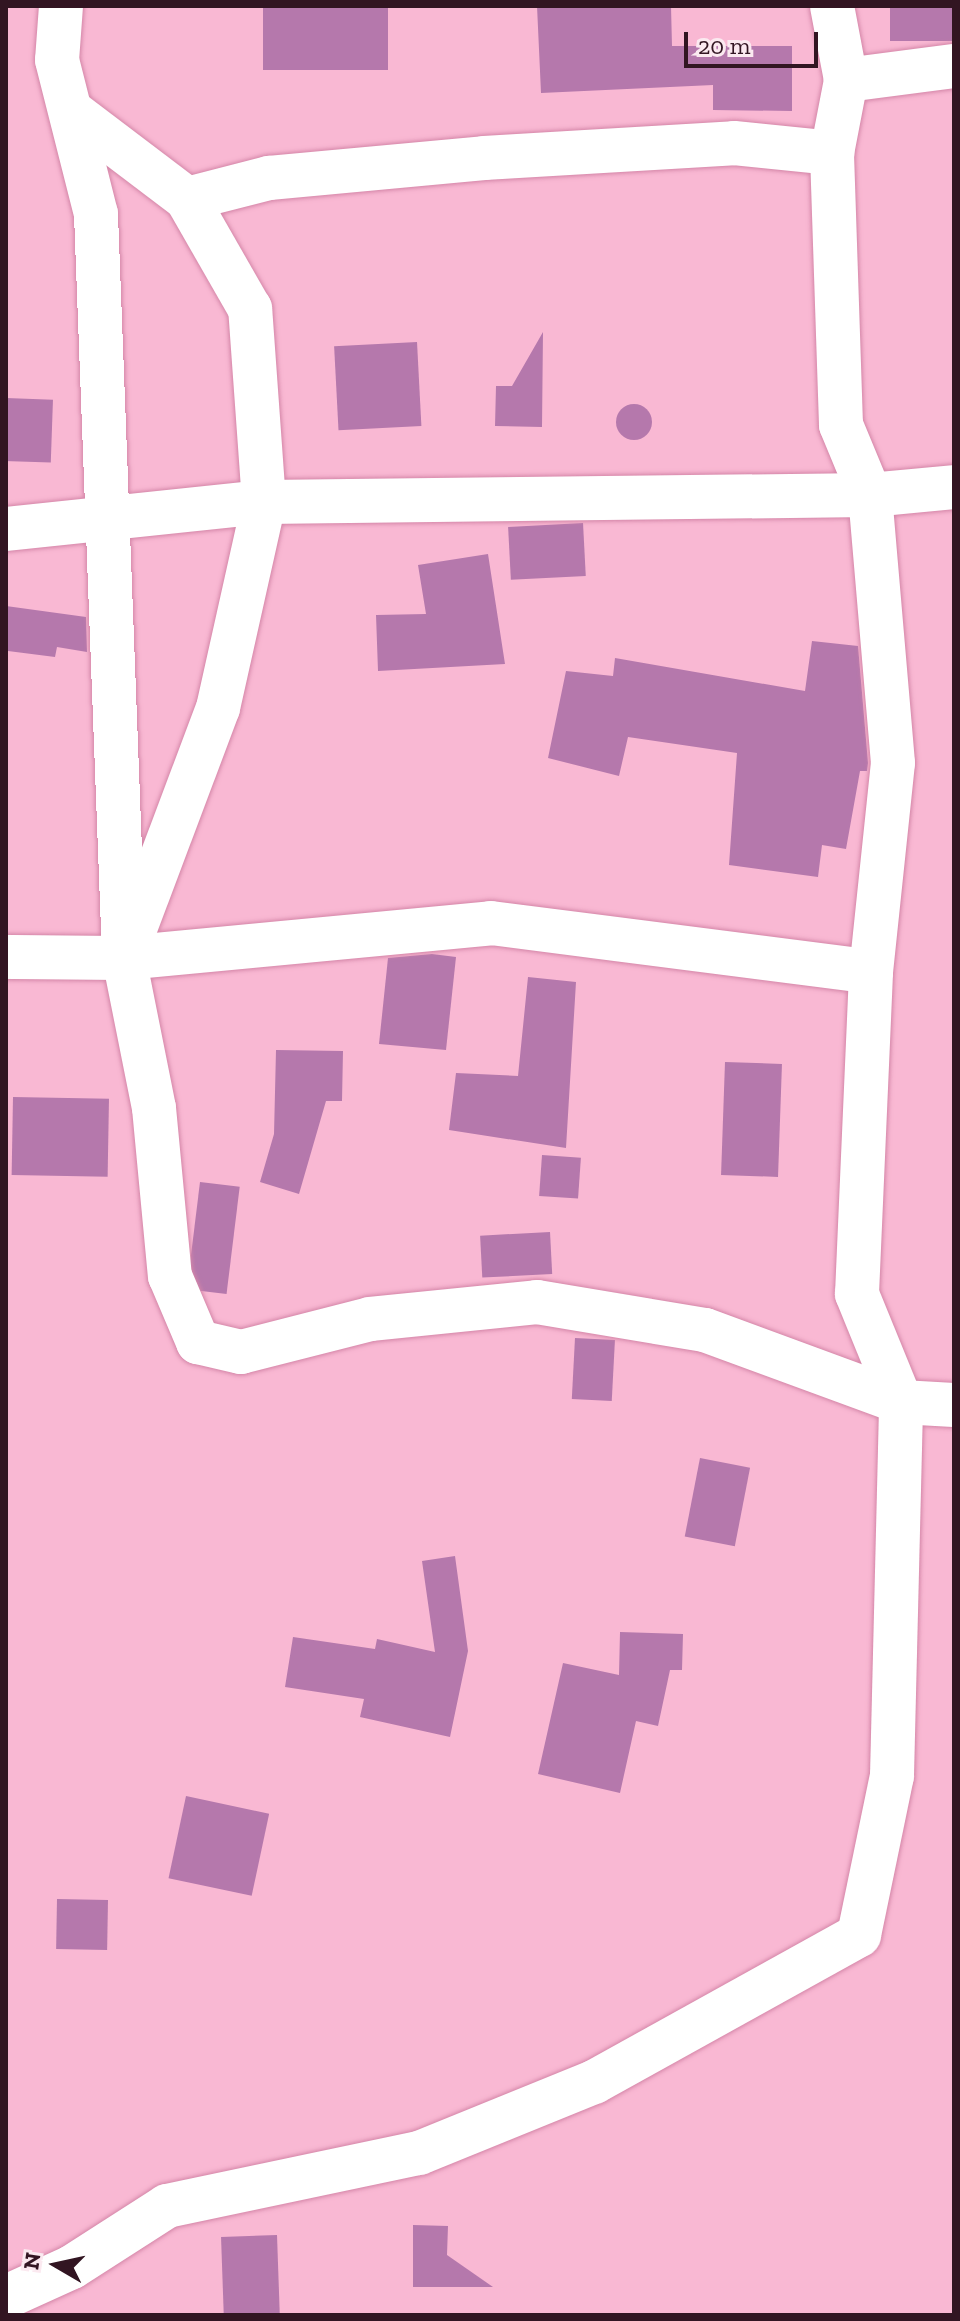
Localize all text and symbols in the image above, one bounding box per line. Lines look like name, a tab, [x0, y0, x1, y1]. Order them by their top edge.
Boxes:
scale bar	[688, 16, 822, 66]
text: 20 m	[698, 31, 750, 60]
north arrow	[16, 2225, 96, 2305]
text: N	[17, 2251, 46, 2272]

